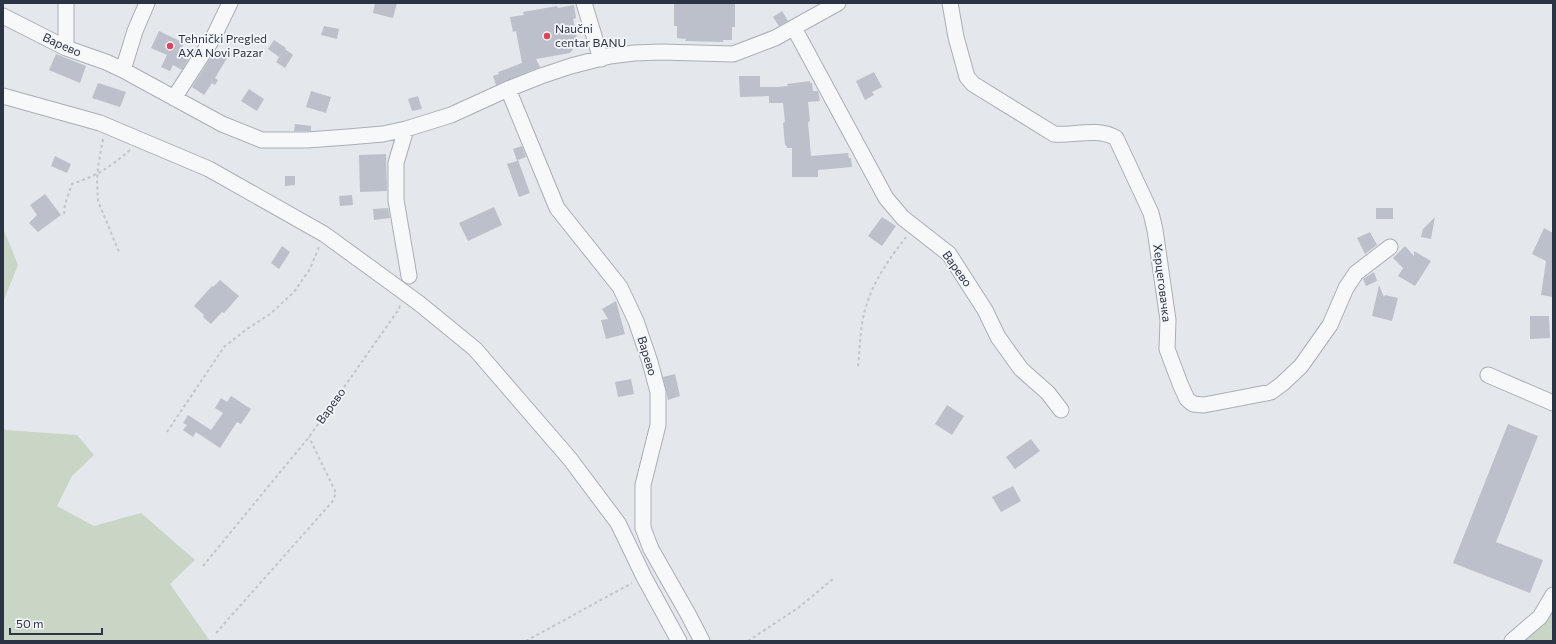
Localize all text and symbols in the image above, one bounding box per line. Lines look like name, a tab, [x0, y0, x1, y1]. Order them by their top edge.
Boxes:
place label: Naučni centar BANU	[555, 21, 626, 49]
street label: Варево	[41, 29, 84, 59]
place label: Tehnički Pregled AXA Novi Pazar	[178, 31, 267, 59]
marker: Naučni centar BANU	[542, 31, 552, 41]
marker: Tehnički Pregled AXA Novi Pazar	[165, 41, 175, 51]
street label: Херцеговачка	[1151, 243, 1175, 323]
street label: Варево	[940, 248, 975, 289]
street label: Варево	[635, 334, 661, 377]
street label: Варево	[313, 385, 348, 426]
scale bar	[10, 610, 102, 636]
text: 50 m	[16, 616, 44, 630]

